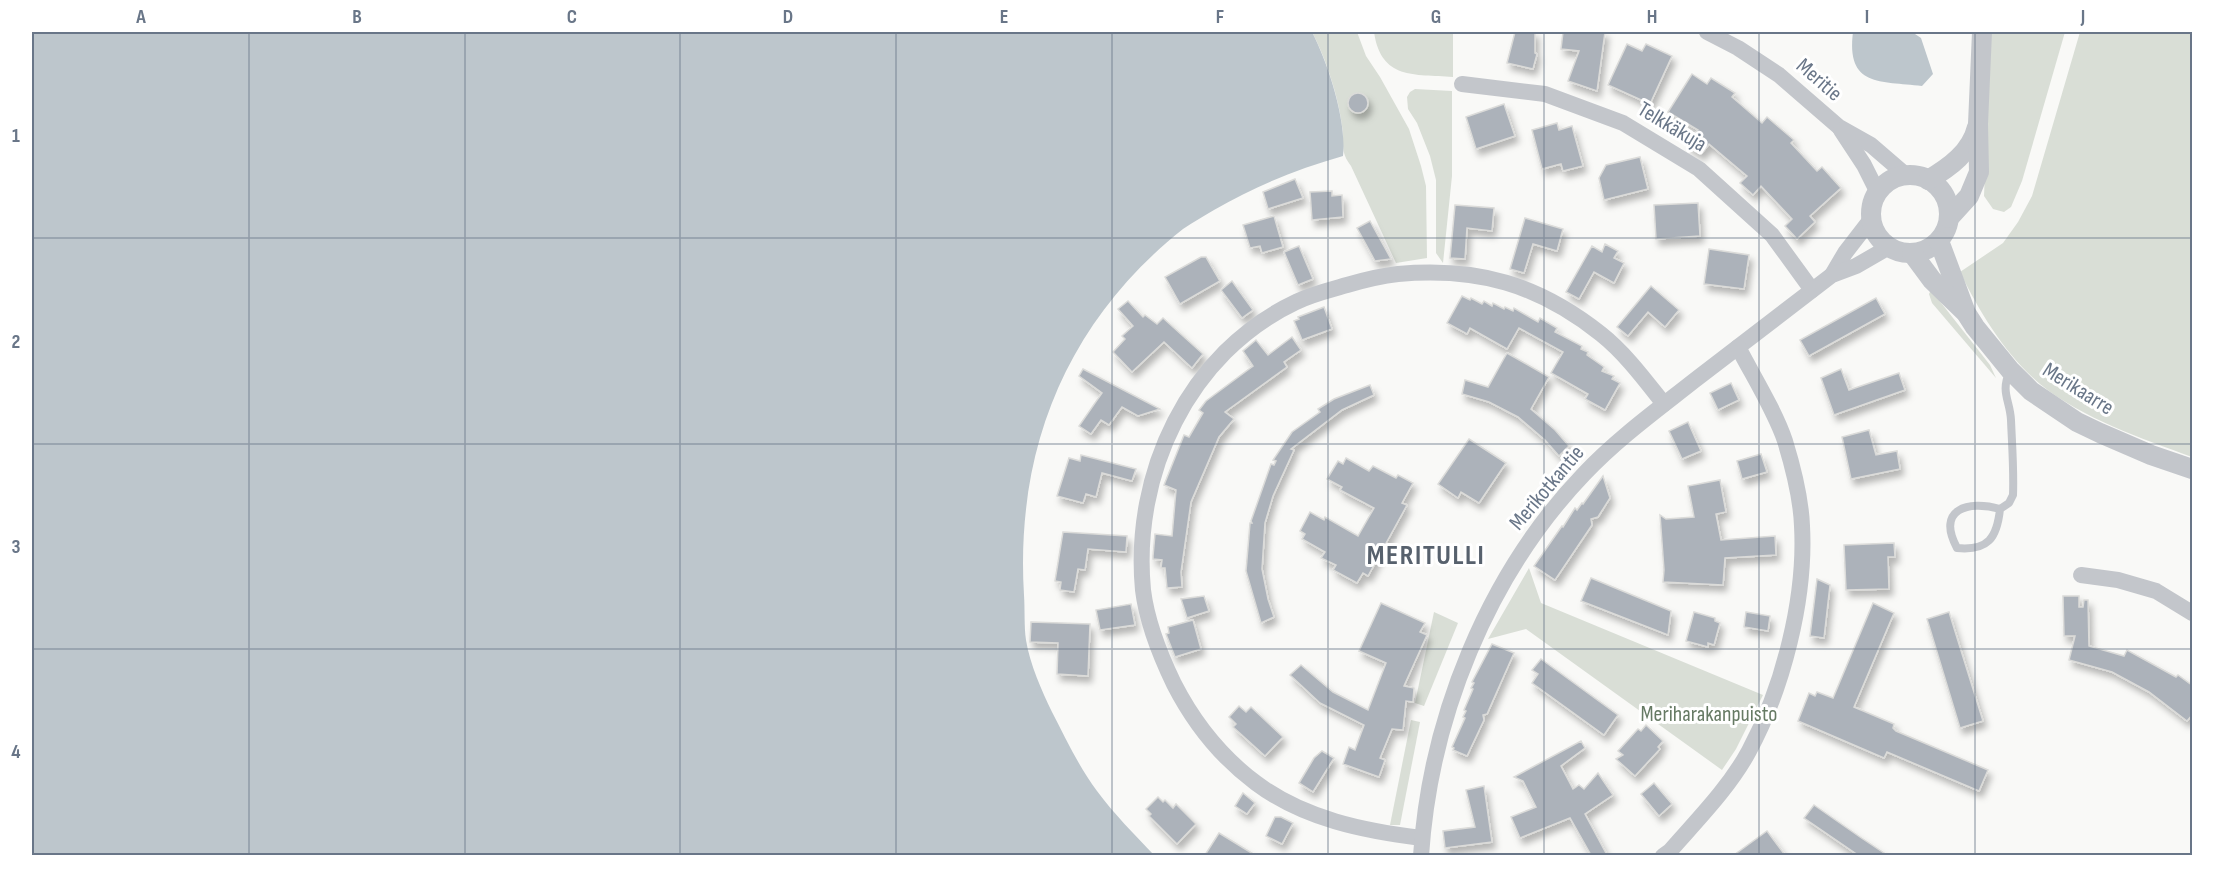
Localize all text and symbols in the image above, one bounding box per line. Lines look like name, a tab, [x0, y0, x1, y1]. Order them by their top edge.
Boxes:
text: A	[135, 5, 146, 29]
text: B	[352, 5, 362, 29]
text: C	[567, 5, 577, 29]
text: D	[783, 5, 793, 29]
text: E	[1000, 5, 1008, 29]
text: F	[1216, 5, 1224, 29]
text: G	[1431, 5, 1441, 29]
text: H	[1647, 5, 1657, 29]
text: I	[1865, 5, 1869, 29]
text: J	[2080, 5, 2085, 29]
street label: Meritie	[1791, 53, 1847, 107]
street label: Telkkäkuja	[1633, 96, 1711, 158]
text: 1	[12, 124, 20, 148]
text: 2	[12, 330, 20, 354]
street label: Merikaarre	[2037, 357, 2119, 421]
street label: Merikotkantie	[1504, 440, 1590, 536]
text: 3	[12, 535, 21, 559]
district label: MERITULLI	[1367, 539, 1485, 572]
park label: Meriharakanpuisto	[1641, 701, 1777, 728]
text: 4	[11, 740, 21, 764]

